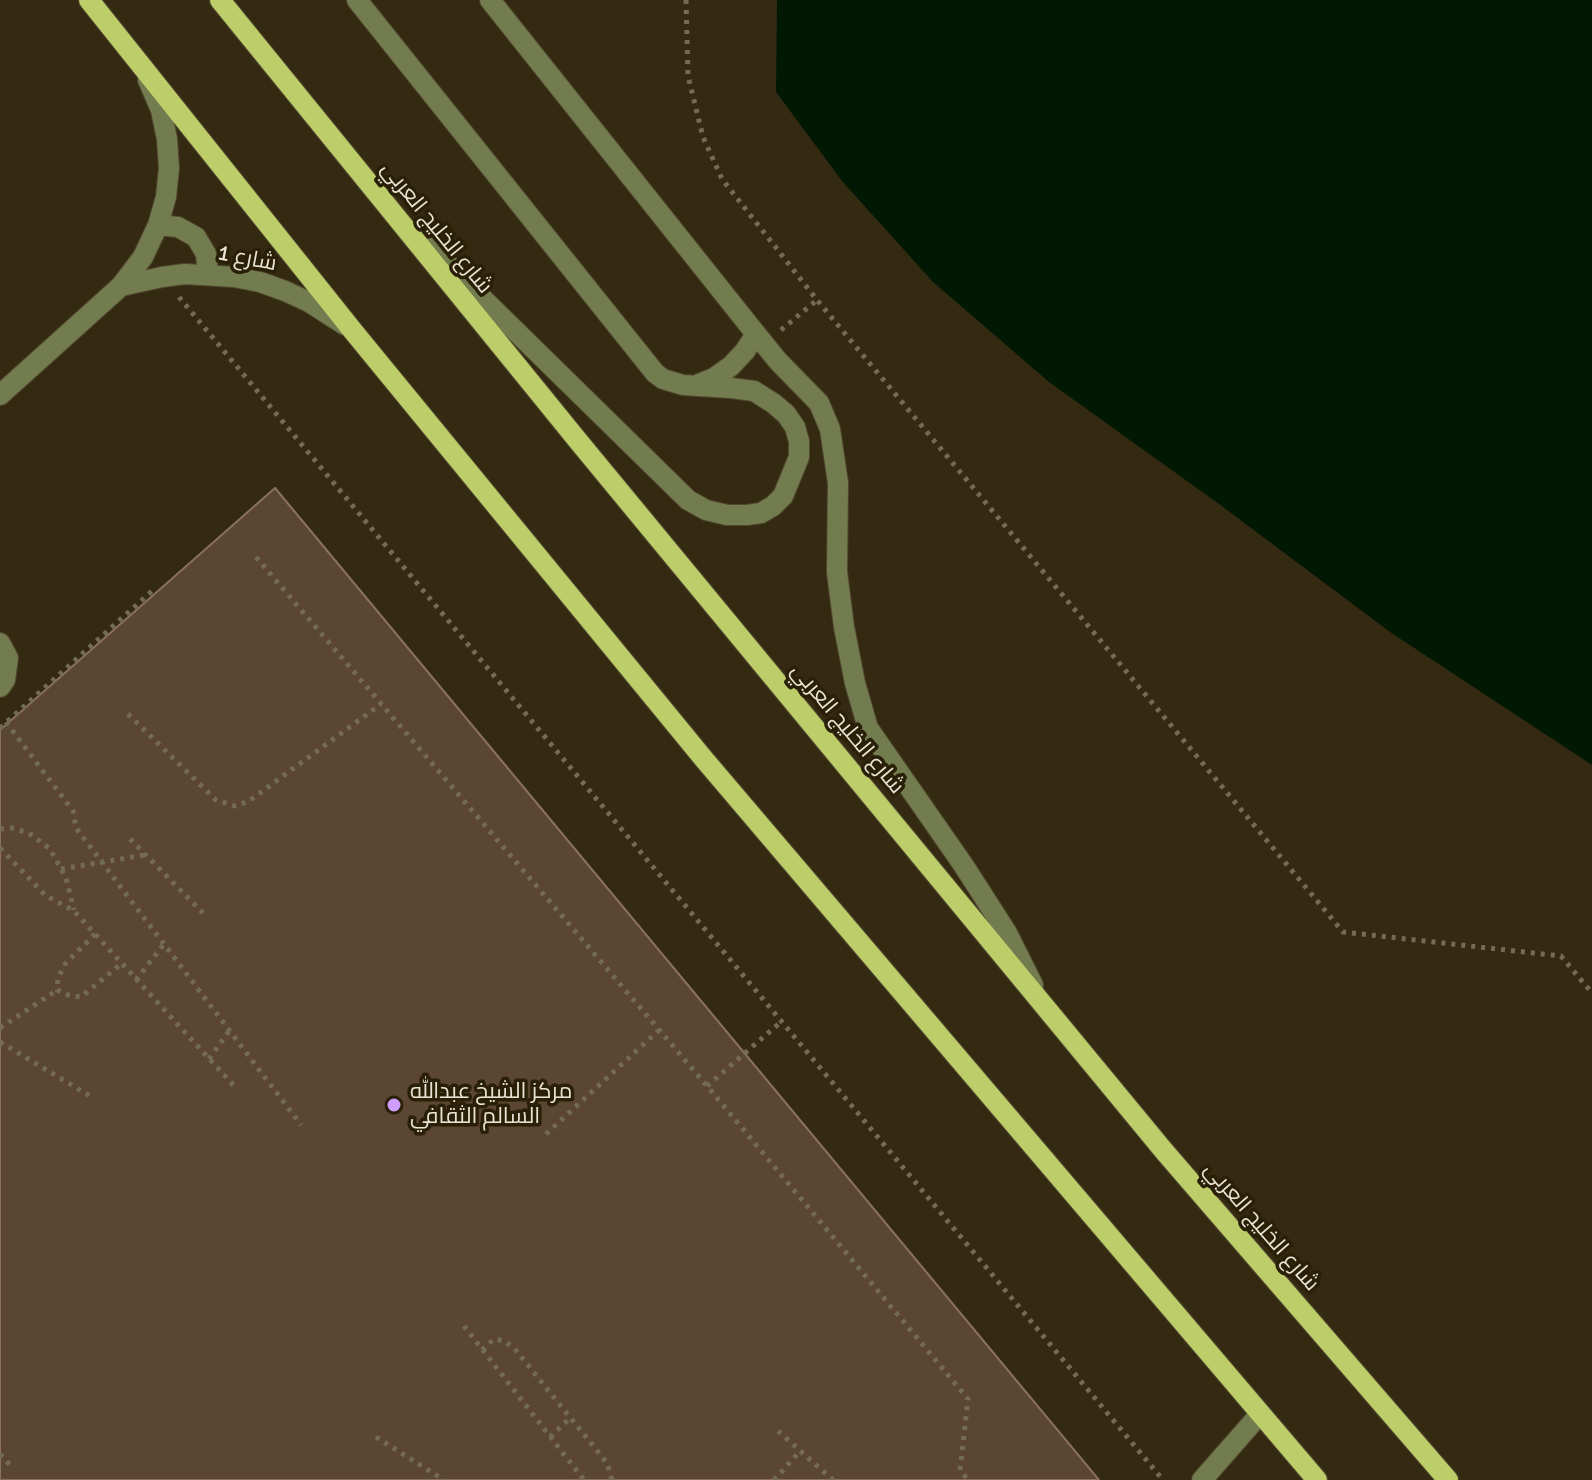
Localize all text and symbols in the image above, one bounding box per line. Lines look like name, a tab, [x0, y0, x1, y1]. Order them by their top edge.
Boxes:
street label: شارع الخليج العربي	[375, 157, 497, 299]
street label: شارع 1	[215, 240, 279, 278]
street label: شارع الخليج العربي	[785, 658, 909, 800]
place label: مركز الشيخ عبدالله السالم الثقافي	[410, 1079, 572, 1130]
marker: مركز الشيخ عبدالله السالم الثقافي	[385, 1096, 403, 1114]
street label: شارع الخليج العربي	[1198, 1157, 1324, 1297]

